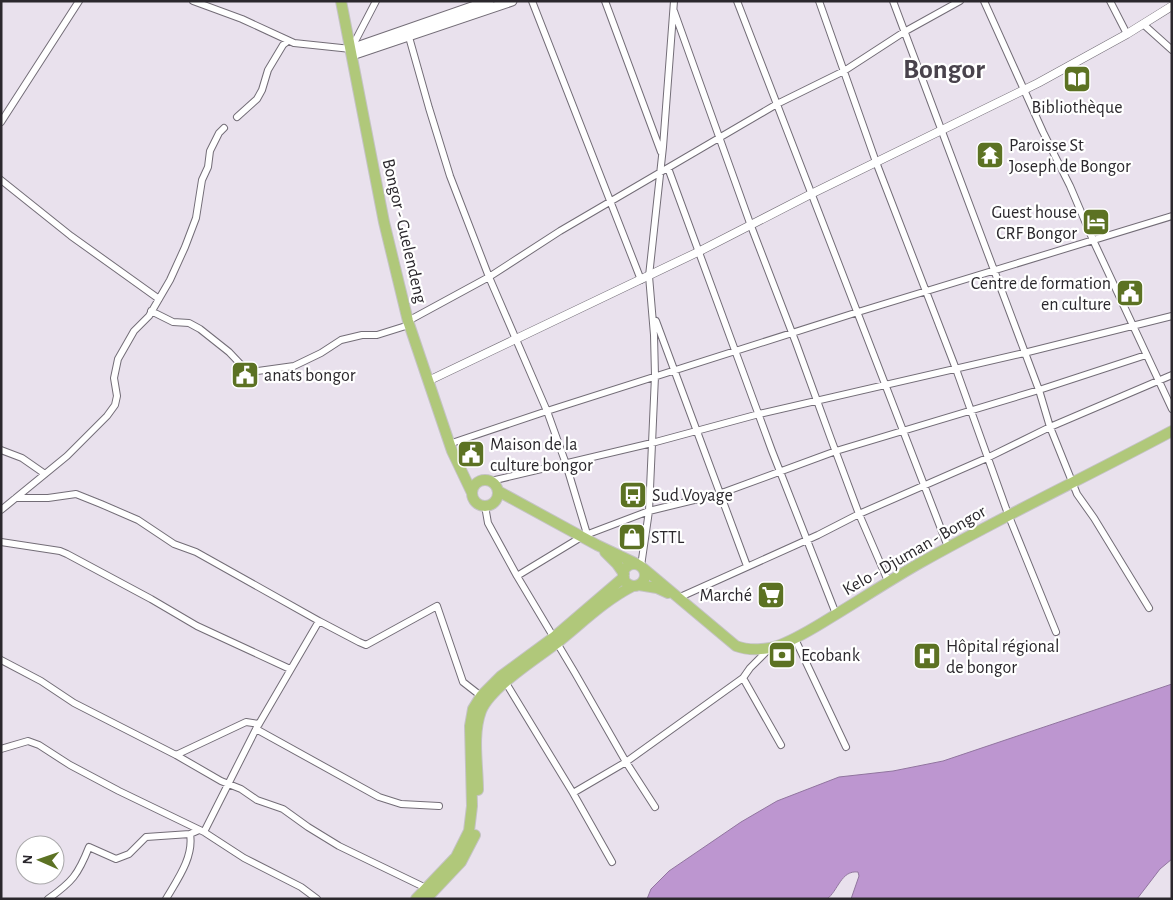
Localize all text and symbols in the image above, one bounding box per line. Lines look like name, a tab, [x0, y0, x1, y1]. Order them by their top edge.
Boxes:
district label: Bongor	[903, 56, 985, 84]
library icon: Bibliothèque	[1062, 64, 1092, 94]
place label: Bibliothèque	[1032, 99, 1122, 117]
place label: Paroisse St Joseph de Bongor	[1009, 137, 1131, 176]
temple icon: Paroisse St Joseph de Bongor	[975, 140, 1005, 170]
street label: Bongor - Guelendeng	[379, 157, 429, 305]
place label: Guest house CRF Bongor	[991, 204, 1077, 243]
hotel icon: Guest house CRF Bongor	[1081, 207, 1111, 237]
place label: Centre de formation en culture	[971, 275, 1111, 314]
public building icon: Centre de formation en culture	[1115, 278, 1145, 308]
public building icon: anats bongor	[230, 360, 260, 390]
place label: anats bongor	[264, 367, 356, 385]
place label: Maison de la culture bongor	[490, 436, 593, 475]
public building icon: Maison de la culture bongor	[456, 439, 486, 469]
bus stop icon: Sud Voyage	[618, 480, 648, 510]
place label: Sud Voyage	[652, 487, 733, 505]
street label: Kelo - Djuman - Bongor	[840, 502, 989, 599]
shop icon: STTL	[617, 522, 647, 552]
place label: STTL	[651, 529, 685, 547]
supermarket icon: Marché	[756, 580, 786, 610]
place label: Marché	[699, 587, 752, 605]
place label: Hôpital régional de bongor	[946, 638, 1060, 677]
bank icon: Ecobank	[767, 640, 797, 670]
hospital icon: Hôpital régional de bongor	[912, 641, 942, 671]
place label: Ecobank	[801, 647, 861, 665]
north arrow	[15, 835, 65, 885]
text: N	[21, 854, 35, 865]

